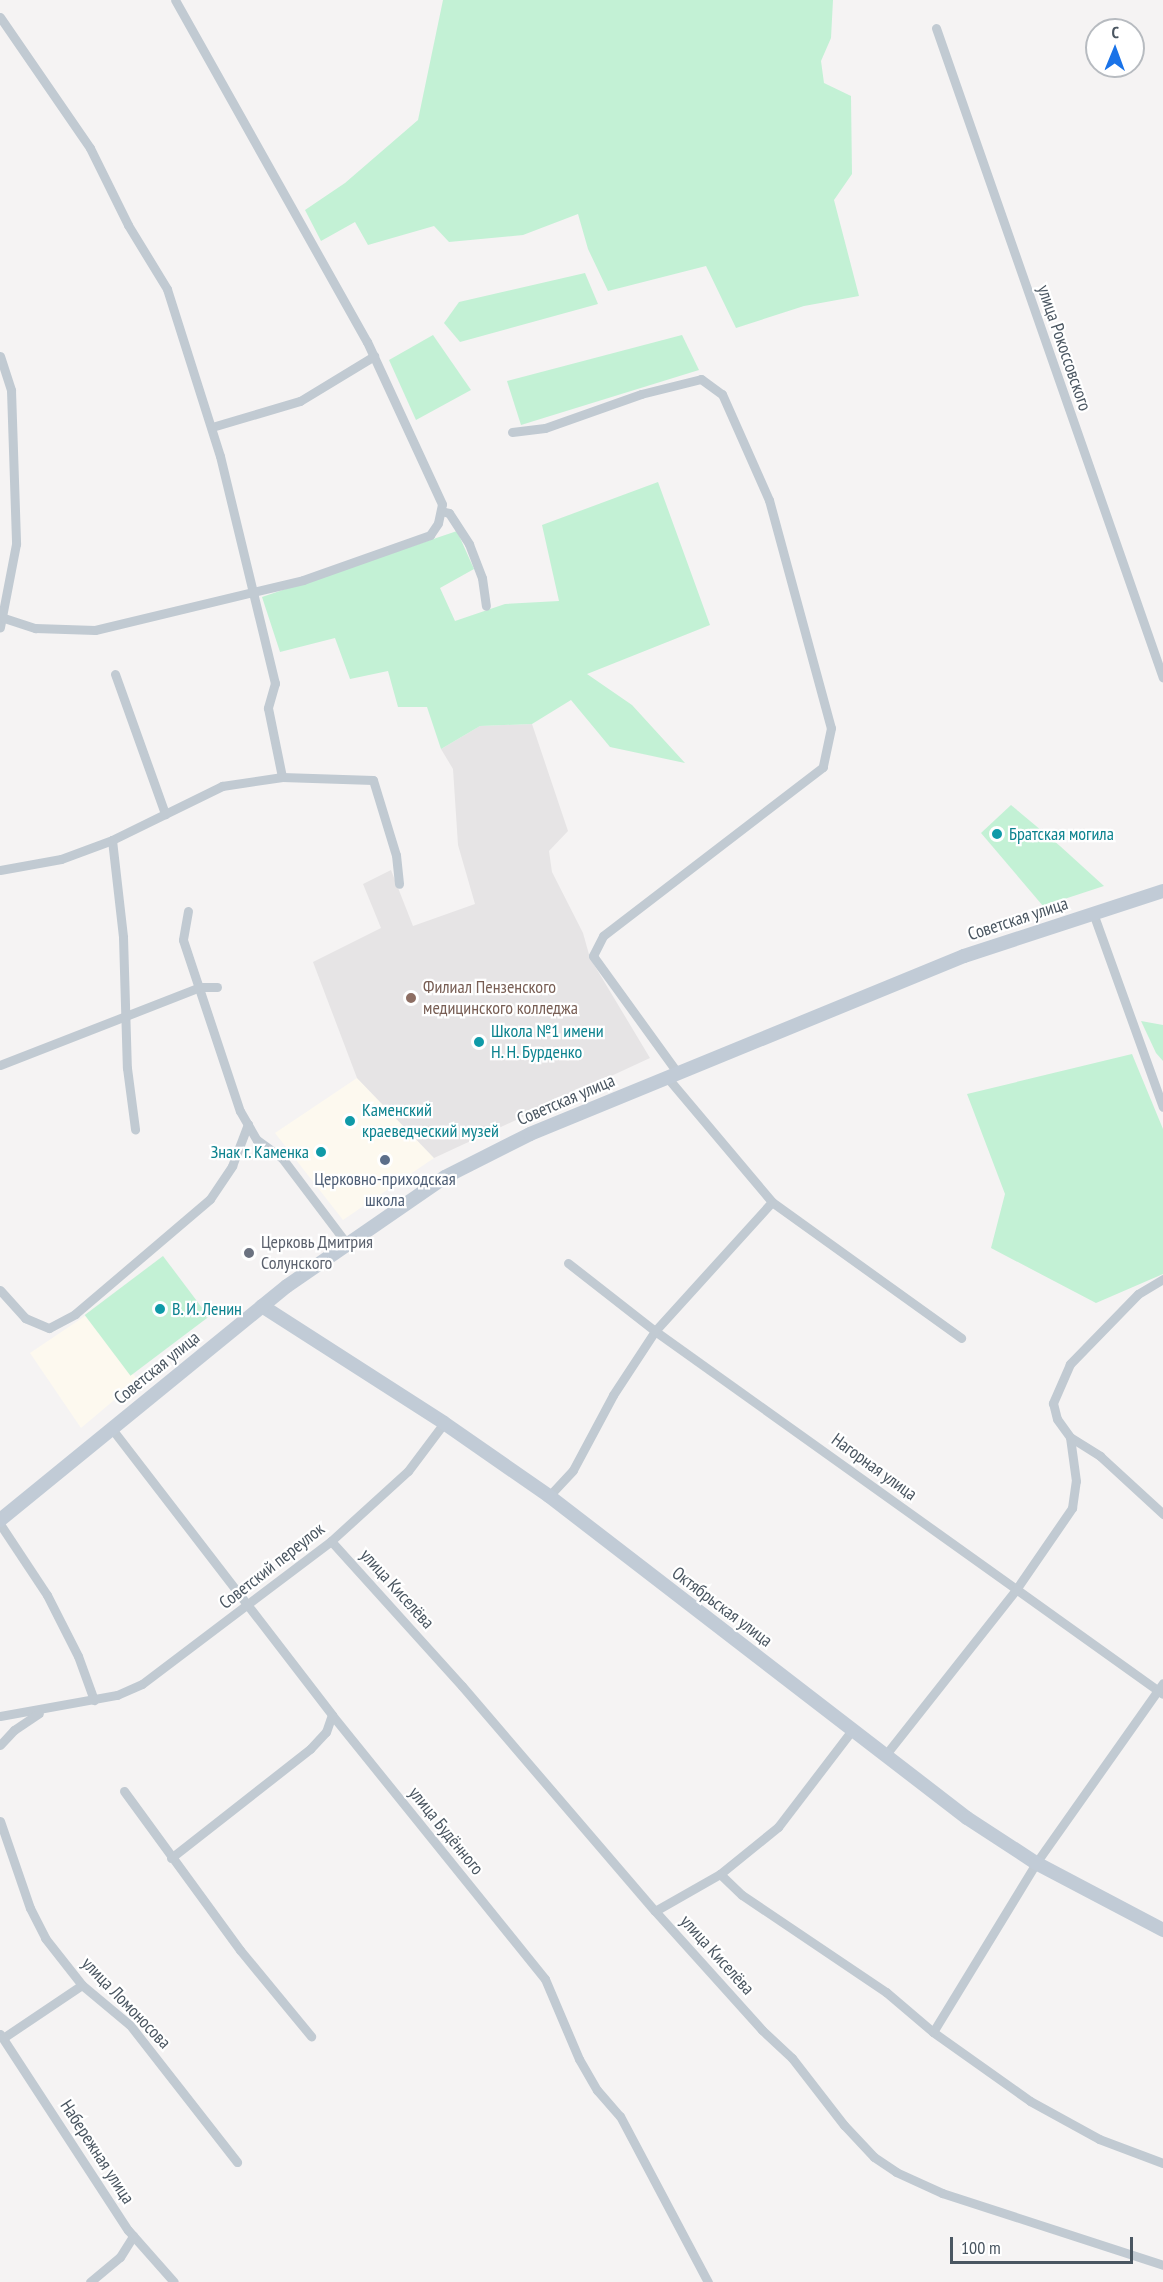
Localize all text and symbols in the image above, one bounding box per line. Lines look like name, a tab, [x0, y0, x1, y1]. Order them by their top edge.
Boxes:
north arrow	[1085, 18, 1145, 78]
text: С	[1111, 22, 1119, 42]
street label: улица Рокоссовского	[1032, 282, 1096, 414]
place label: Братская могила	[1009, 823, 1114, 845]
marker: Братская могила	[990, 827, 1004, 841]
street label: Советская улица	[965, 893, 1071, 945]
place label: Филиал Пензенского медицинского колледжа	[423, 977, 578, 1020]
marker: Филиал Пензенского медицинского колледжа	[404, 991, 418, 1005]
place label: Школа №1 имени Н. Н. Бурденко	[491, 1021, 604, 1064]
marker: Школа №1 имени Н. Н. Бурденко	[472, 1035, 486, 1049]
street label: Советская улица	[514, 1070, 618, 1130]
place label: Каменский краеведческий музей	[362, 1100, 499, 1142]
marker: Каменский краеведческий музей	[343, 1114, 357, 1128]
place label: Знак г. Каменка	[209, 1141, 309, 1163]
marker: Знак г. Каменка	[314, 1145, 328, 1159]
marker: Церковно-приходская школа	[378, 1153, 392, 1167]
place label: Церковно-приходская школа	[314, 1169, 456, 1212]
place label: Церковь Дмитрия Солунского	[261, 1232, 374, 1274]
marker: Церковь Дмитрия Солунского	[242, 1246, 256, 1260]
place label: В. И. Ленин	[172, 1298, 244, 1320]
marker: В. И. Ленин	[153, 1302, 167, 1316]
street label: Советская улица	[110, 1327, 204, 1409]
street label: Нагорная улица	[827, 1429, 921, 1505]
street label: Советский переулок	[215, 1518, 329, 1614]
street label: улица Киселёва	[356, 1545, 438, 1633]
street label: Октябрьская улица	[668, 1562, 776, 1652]
street label: улица Будённого	[404, 1783, 488, 1879]
street label: улица Киселёва	[676, 1911, 758, 1999]
street label: улица Ломоносова	[77, 1953, 175, 2053]
street label: Набережная улица	[55, 2096, 139, 2208]
scale bar	[953, 2225, 1136, 2263]
text: 100 m	[961, 2236, 1001, 2259]

